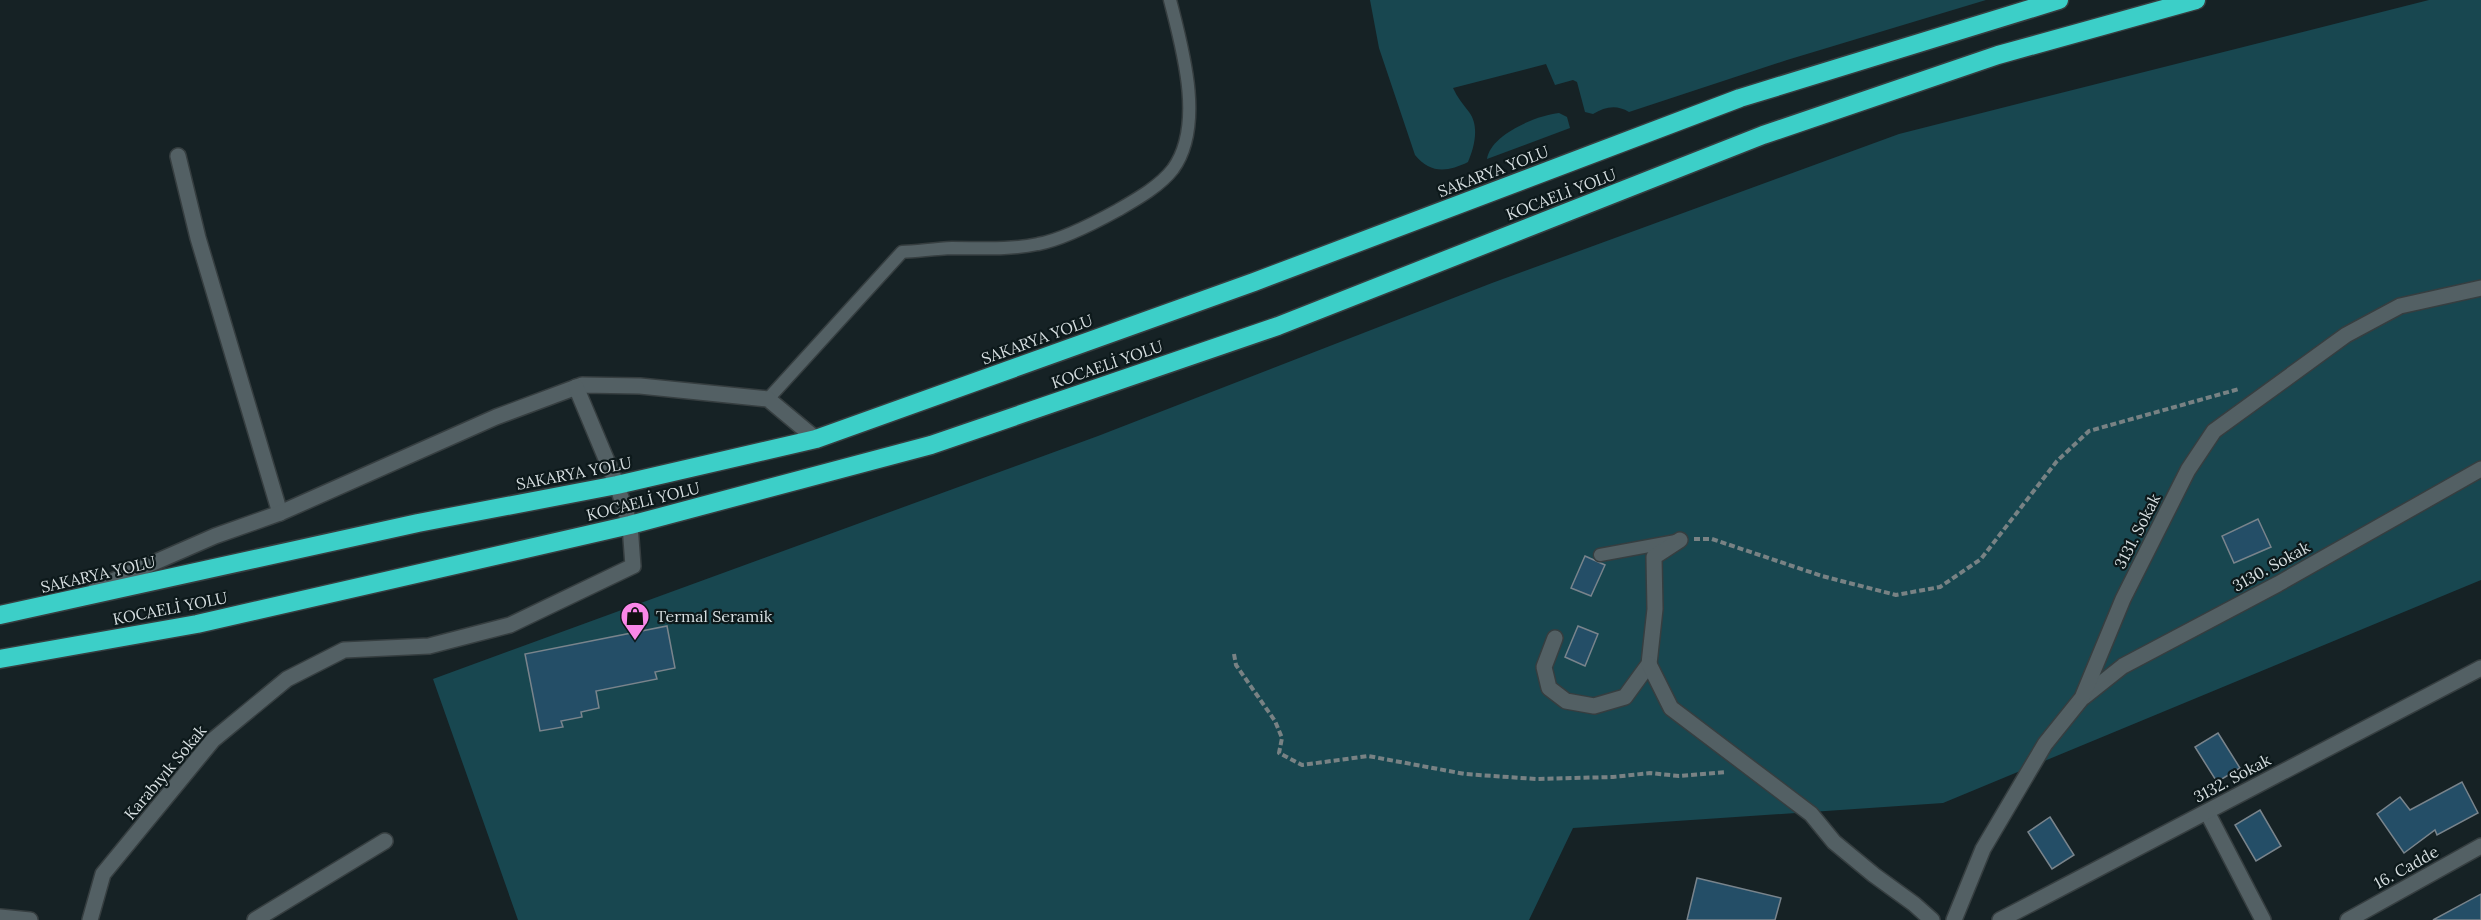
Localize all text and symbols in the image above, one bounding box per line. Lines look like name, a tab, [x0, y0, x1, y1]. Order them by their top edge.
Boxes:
street label: SAKARYA YOLU	[1435, 141, 1551, 201]
street label: KOCAELİ YOLU	[1503, 164, 1619, 224]
street label: SAKARYA YOLU	[979, 310, 1095, 368]
street label: KOCAELİ YOLU	[1049, 336, 1165, 392]
street label: SAKARYA YOLU	[515, 452, 633, 494]
street label: KOCAELİ YOLU	[584, 477, 702, 525]
street label: 3131. Sokak	[2110, 490, 2165, 572]
street label: 3130. Sokak	[2229, 536, 2314, 595]
street label: SAKARYA YOLU	[39, 551, 157, 597]
street label: KOCAELİ YOLU	[111, 587, 229, 629]
shop icon: Termal Seramik	[619, 600, 651, 642]
place label: Termal Seramik	[656, 606, 773, 626]
street label: Karabıyık Sokak	[120, 720, 211, 823]
street label: 3132. Sokak	[2190, 749, 2274, 807]
street label: 16. Cadde	[2370, 841, 2442, 893]

